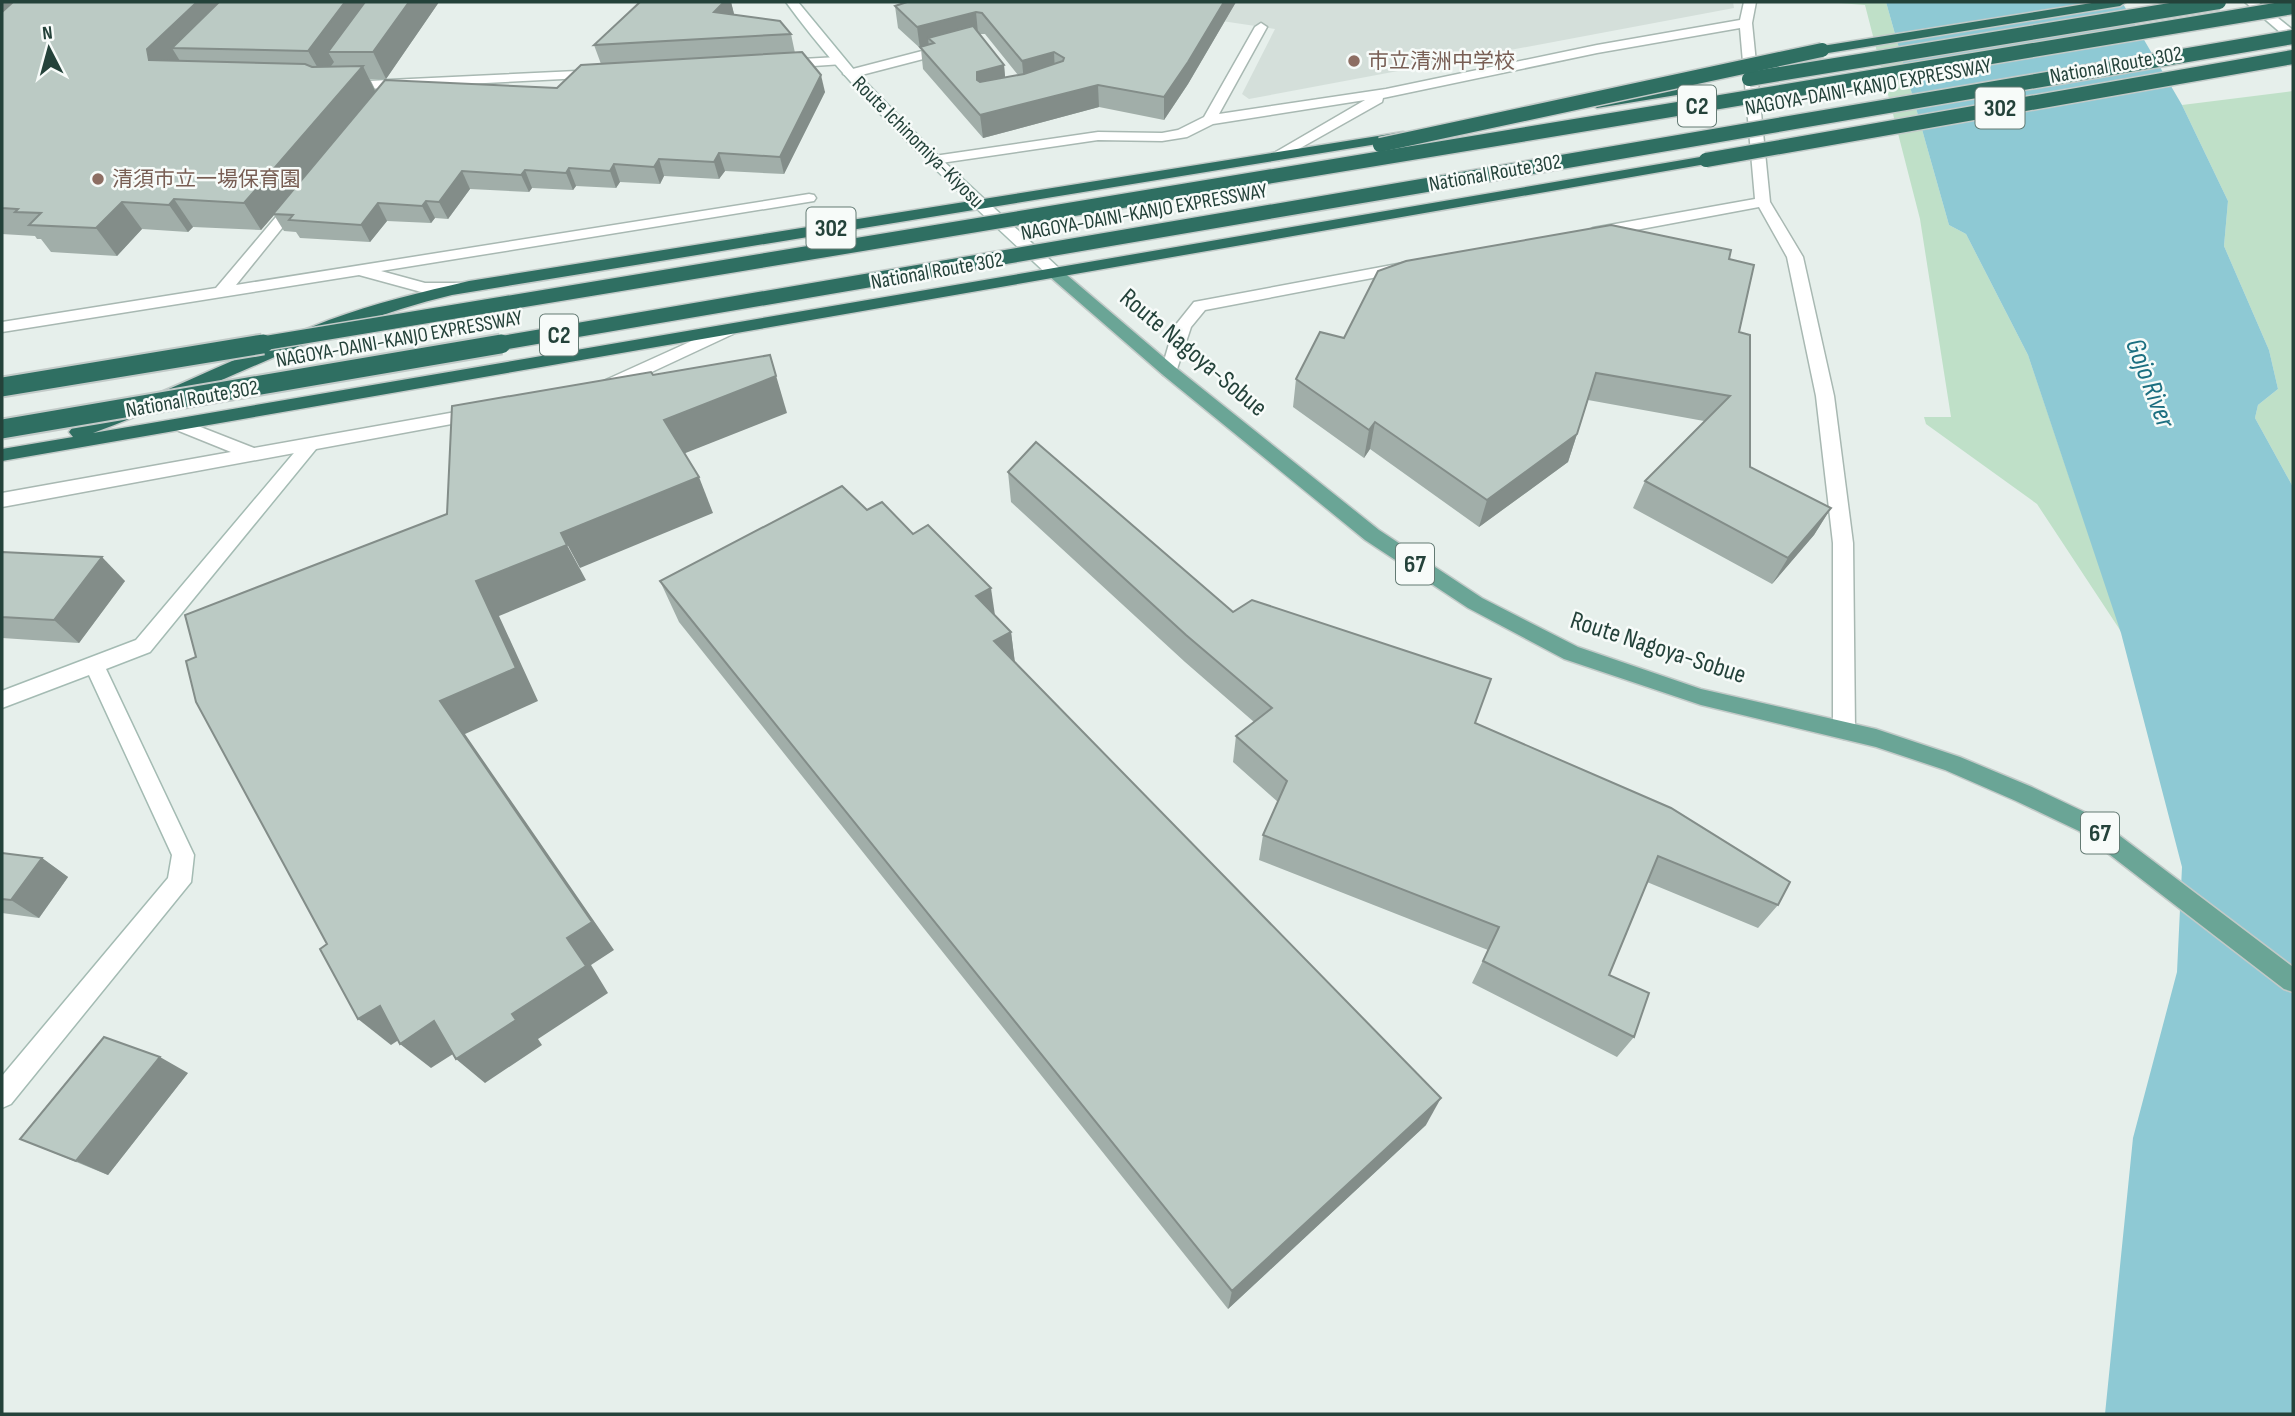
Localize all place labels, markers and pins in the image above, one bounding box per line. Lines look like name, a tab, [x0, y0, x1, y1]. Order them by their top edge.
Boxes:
place label: 市立清洲中学校	[1368, 49, 1515, 74]
marker: 市立清洲中学校	[1346, 53, 1362, 69]
place label: 清須市立一場保育園	[112, 167, 301, 192]
marker: 清須市立一場保育園	[90, 171, 106, 187]

